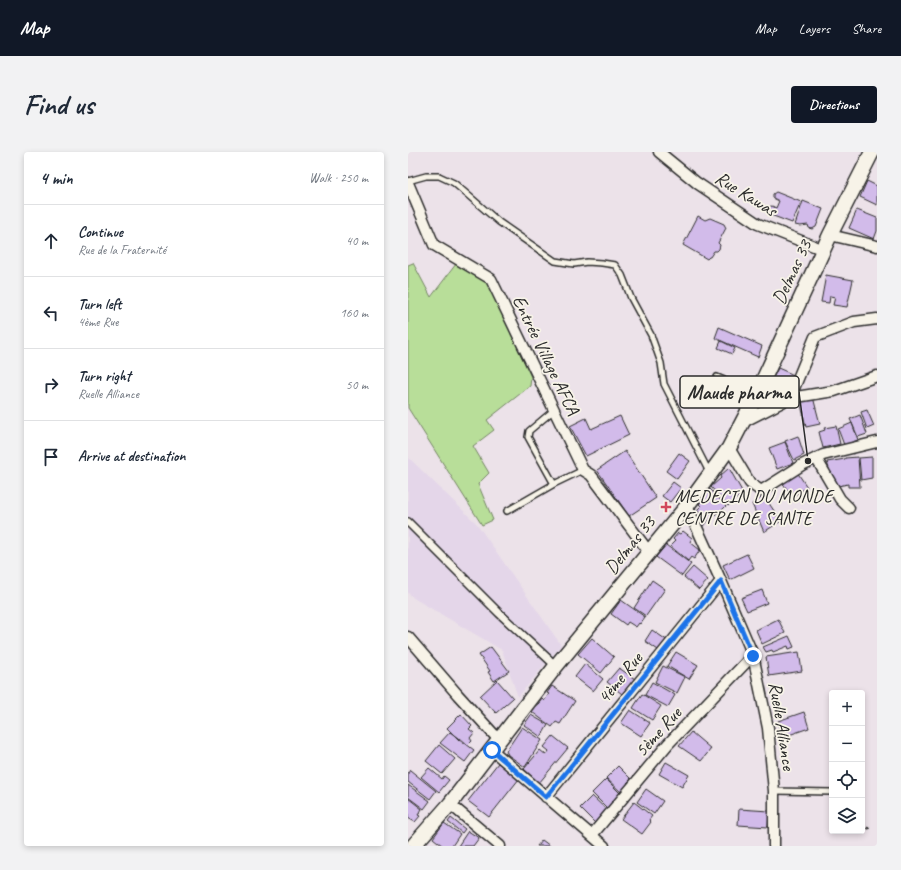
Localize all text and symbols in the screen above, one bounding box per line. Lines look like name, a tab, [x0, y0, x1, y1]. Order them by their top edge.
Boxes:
text: Map	[20, 16, 50, 40]
text: Map	[755, 20, 777, 37]
text: Layers	[799, 20, 830, 37]
text: Share	[852, 20, 881, 37]
button: Directions	[791, 86, 877, 123]
text: Find us	[24, 87, 94, 122]
street label: Rue Kawas	[711, 166, 783, 223]
text: 4 min	[40, 168, 73, 189]
text: Walk · 250 m	[309, 170, 368, 186]
text: Continue	[78, 223, 123, 242]
icon: ahead	[40, 230, 62, 252]
text: 40 m	[346, 233, 368, 249]
street label: Delmas 33	[767, 235, 818, 308]
text: Rue de la Fraternité	[78, 242, 166, 258]
street label: Entrée Village AFCA	[507, 291, 585, 419]
text: Turn left	[78, 295, 121, 314]
icon: left	[40, 302, 62, 324]
text: 160 m	[340, 305, 368, 321]
text: 4ème Rue	[78, 314, 118, 330]
text: Turn right	[78, 367, 131, 386]
icon: right	[40, 374, 62, 396]
callout: Maude pharma	[680, 376, 799, 408]
text: 50 m	[346, 377, 368, 393]
text: Maude pharma	[687, 380, 793, 405]
text: Ruelle Alliance	[78, 386, 139, 402]
icon: arrive	[40, 446, 62, 468]
text: Arrive at destination	[78, 447, 185, 466]
place label: MEDECIN DU MONDE CENTRE DE SANTE	[675, 484, 835, 530]
marker: MEDECIN DU MONDE CENTRE DE SANTE	[660, 501, 672, 513]
street label: Delmas 33	[599, 510, 662, 579]
street label: 4ème Rue	[592, 646, 649, 709]
route end	[744, 647, 762, 665]
street label: Ruelle Alliance	[763, 680, 801, 774]
map controls	[829, 690, 865, 834]
button: +	[829, 690, 865, 726]
street label: 5ème Rue	[629, 701, 688, 762]
button: −	[829, 726, 865, 762]
route start	[483, 741, 501, 759]
button: locate	[829, 762, 865, 798]
button: layers	[829, 798, 865, 834]

